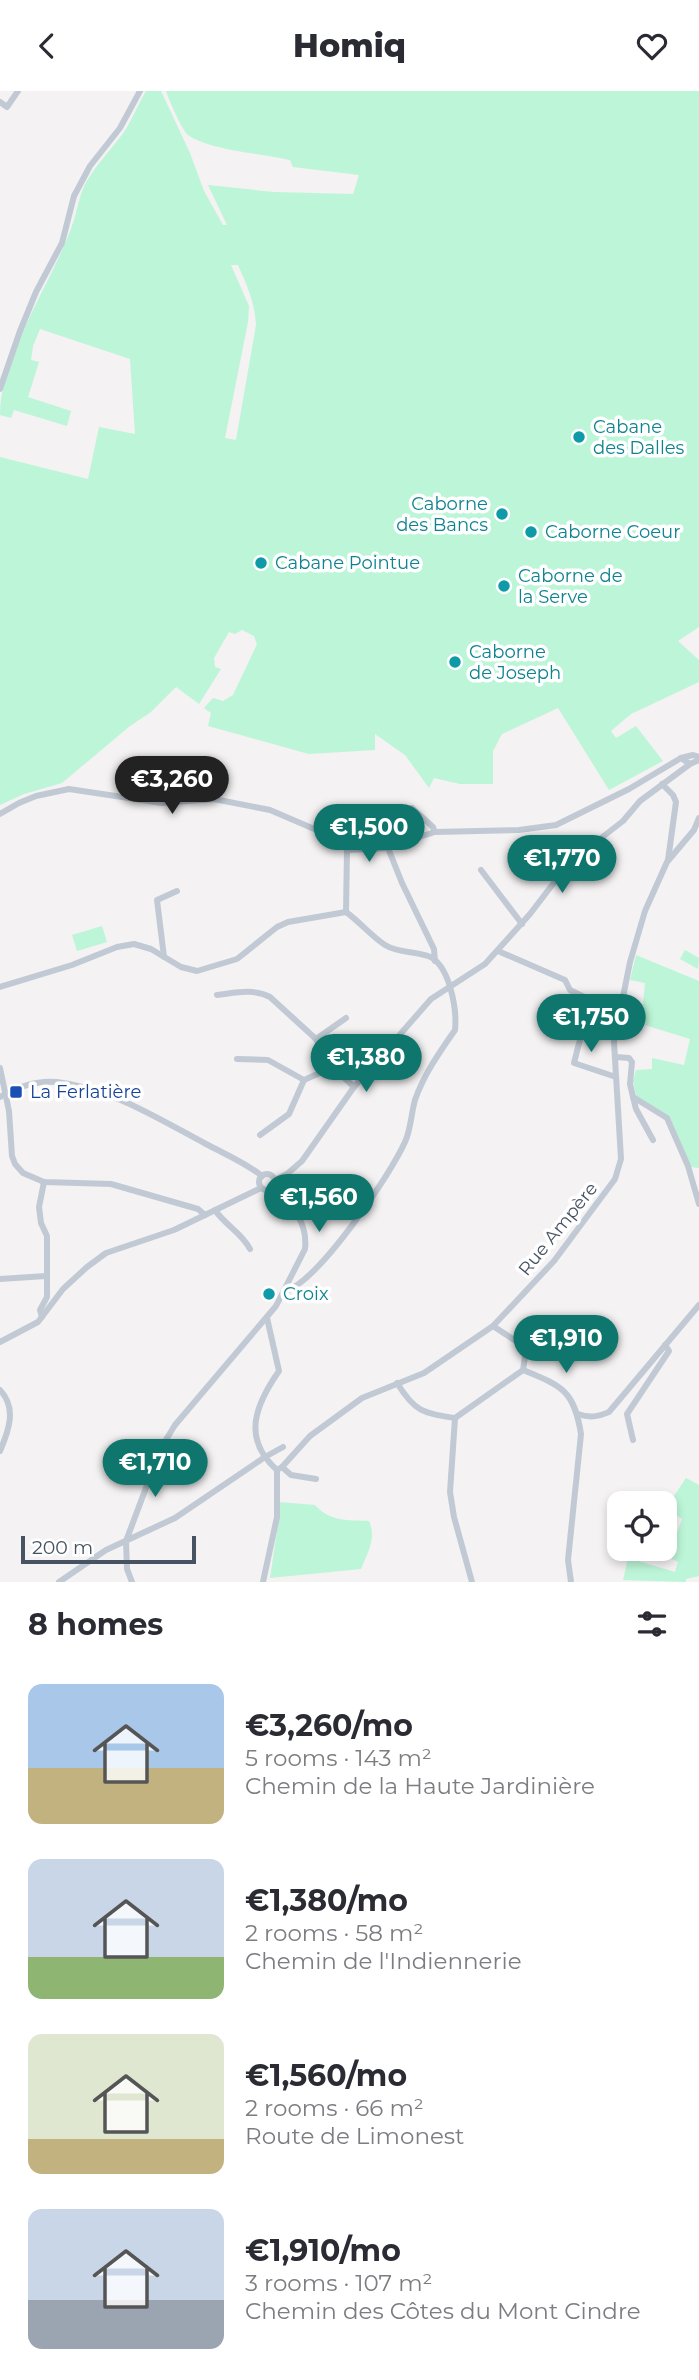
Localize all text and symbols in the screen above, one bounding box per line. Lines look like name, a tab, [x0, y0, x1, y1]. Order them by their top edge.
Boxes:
text: Homiq	[293, 26, 406, 65]
icon: back	[28, 27, 66, 65]
icon: heart	[633, 27, 671, 65]
place label: Cabane des Dalles	[593, 416, 685, 459]
marker: Cabane des Dalles	[571, 429, 587, 445]
place label: Caborne des Bancs	[396, 493, 488, 536]
marker: Caborne des Bancs	[494, 506, 510, 522]
place label: Caborne Coeur	[545, 521, 680, 543]
marker: Caborne Coeur	[523, 524, 539, 540]
place label: Cabane Pointue	[275, 552, 420, 574]
marker: Cabane Pointue	[253, 555, 269, 571]
place label: Caborne de la Serve	[518, 565, 623, 608]
marker: Caborne de la Serve	[496, 578, 512, 594]
place label: Caborne de Joseph	[469, 641, 561, 684]
marker: Caborne de Joseph	[447, 654, 463, 670]
pin: €3,260	[115, 757, 229, 816]
text: €3,260	[131, 765, 213, 793]
pin: €1,500	[312, 805, 426, 864]
text: €1,500	[330, 813, 408, 841]
pin: €1,770	[505, 835, 619, 895]
text: €1,770	[523, 844, 601, 872]
pin: €1,750	[534, 995, 648, 1054]
text: €1,750	[553, 1003, 629, 1031]
pin: €1,380	[309, 1035, 423, 1094]
text: €1,380	[327, 1043, 405, 1071]
place label: La Ferlatière	[30, 1081, 141, 1103]
marker: La Ferlatière	[8, 1084, 24, 1100]
pin: €1,560	[262, 1175, 376, 1234]
street label: Rue Ampère	[514, 1178, 602, 1280]
text: €1,560	[280, 1183, 358, 1211]
place label: Croix	[283, 1283, 329, 1305]
marker: Croix	[261, 1286, 277, 1302]
pin: €1,910	[509, 1315, 623, 1375]
text: €1,910	[529, 1324, 603, 1352]
pin: €1,710	[98, 1439, 212, 1499]
text: €1,710	[119, 1448, 191, 1476]
map controls	[607, 1491, 677, 1561]
button: locate	[607, 1491, 677, 1561]
scale bar	[21, 1533, 196, 1565]
text: 200 m	[32, 1536, 93, 1559]
icon: filters	[633, 1605, 671, 1643]
text: 8 homes	[28, 1606, 163, 1643]
text: €3,260/mo	[245, 1707, 413, 1744]
icon: home	[84, 1712, 168, 1796]
text: 5 rooms · 143 m²	[245, 1744, 432, 1772]
text: Chemin de la Haute Jardinière	[245, 1772, 595, 1800]
text: €1,380/mo	[245, 1882, 408, 1919]
icon: home	[84, 1887, 168, 1971]
text: 2 rooms · 58 m²	[245, 1919, 423, 1947]
text: Chemin de l'Indiennerie	[245, 1947, 522, 1975]
text: €1,560/mo	[245, 2057, 407, 2094]
icon: home	[84, 2062, 168, 2146]
text: 2 rooms · 66 m²	[245, 2094, 424, 2122]
text: Route de Limonest	[245, 2122, 464, 2150]
text: €1,910/mo	[245, 2232, 401, 2269]
icon: home	[84, 2237, 168, 2321]
text: 3 rooms · 107 m²	[245, 2269, 432, 2297]
text: Chemin des Côtes du Mont Cindre	[245, 2297, 641, 2325]

